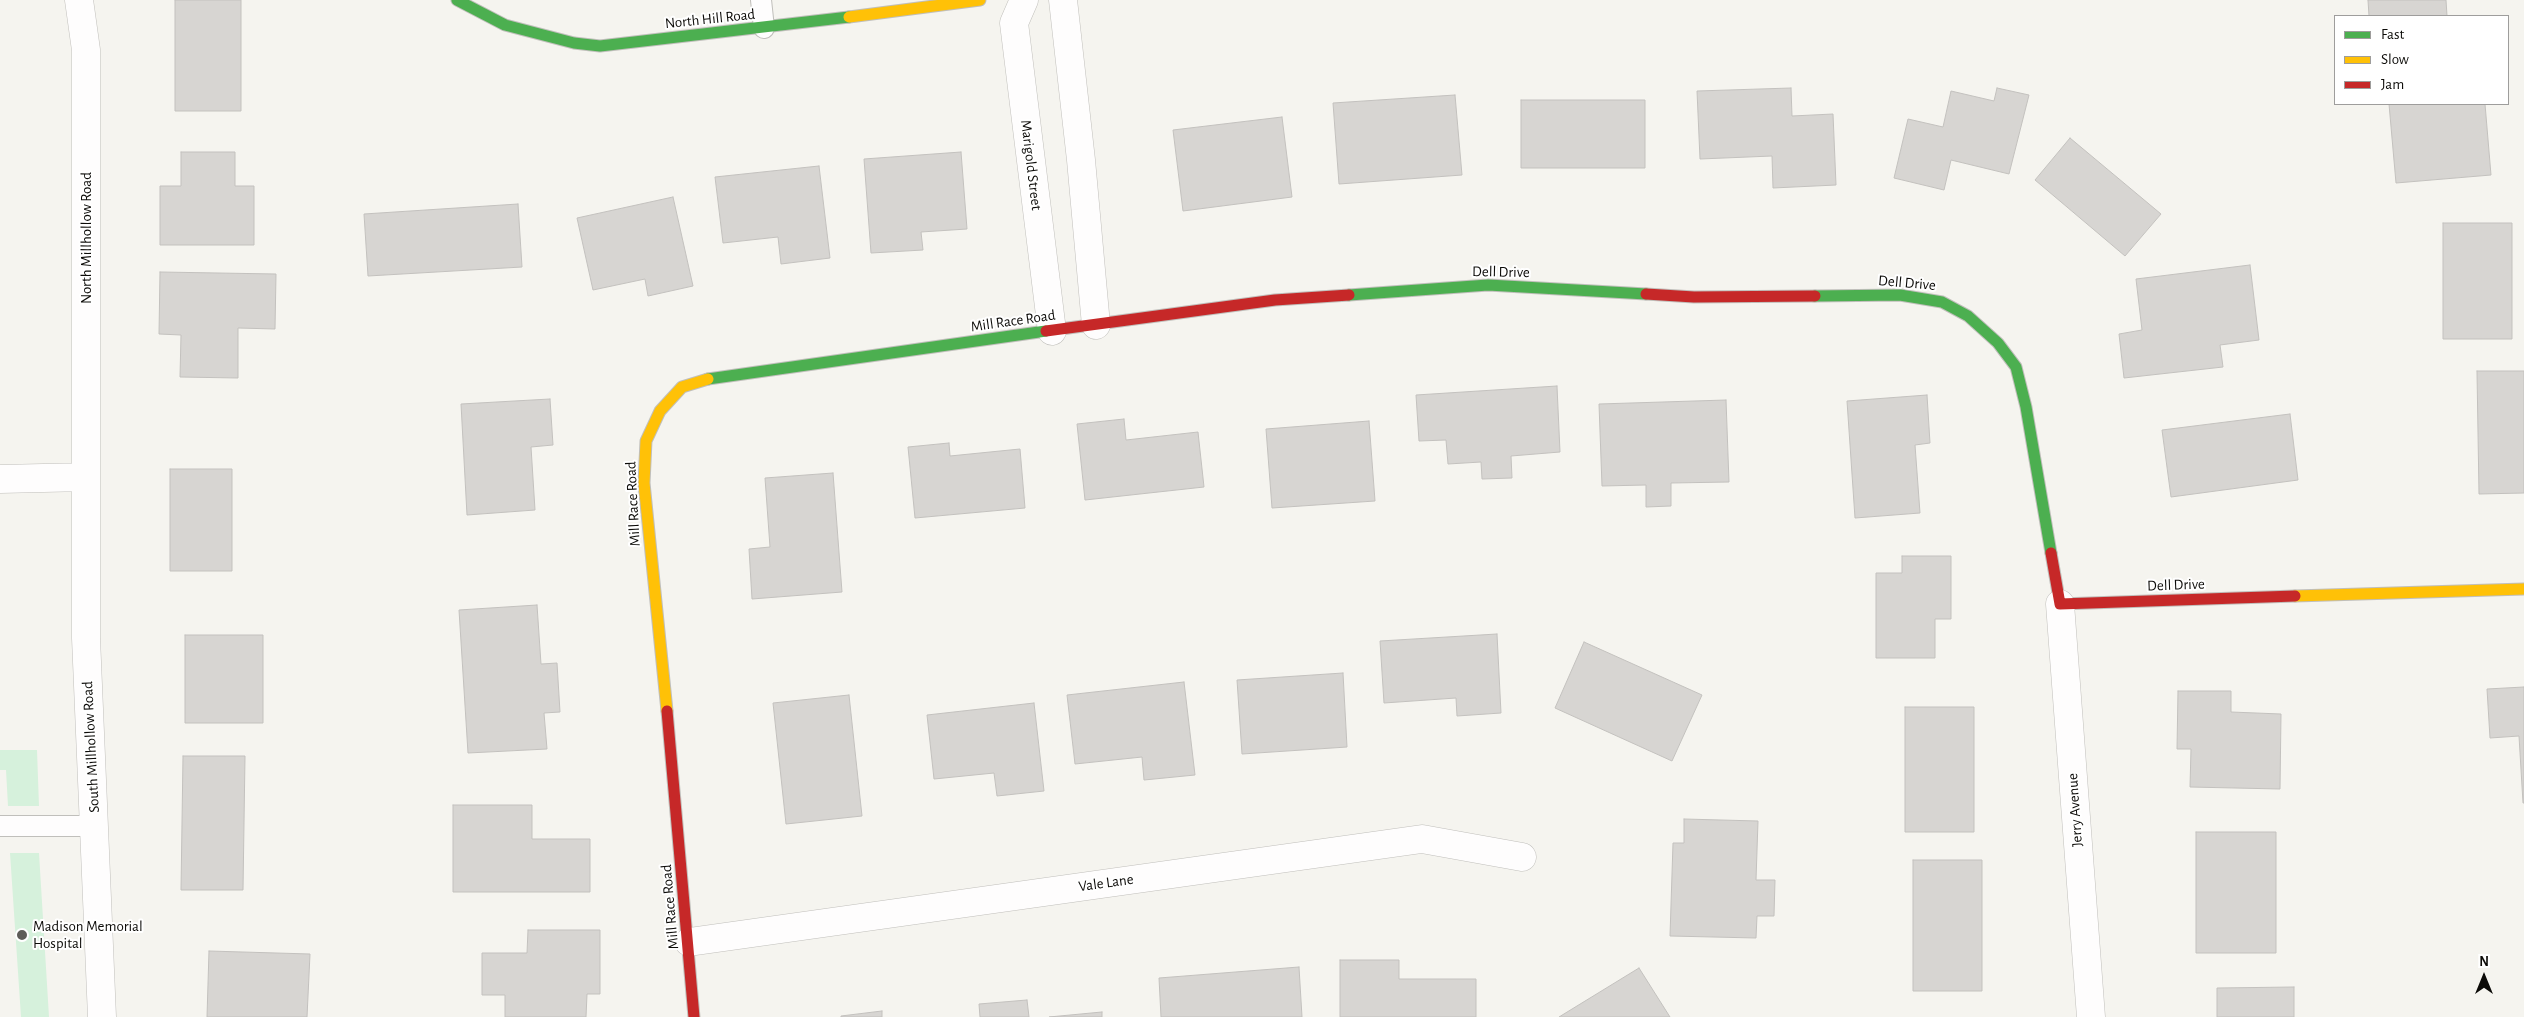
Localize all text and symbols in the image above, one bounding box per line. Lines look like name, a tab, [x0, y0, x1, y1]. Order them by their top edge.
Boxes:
street label: North Hill Road	[664, 5, 756, 33]
legend	[2334, 15, 2509, 105]
text: Fast	[2381, 27, 2404, 42]
text: Slow	[2381, 52, 2409, 67]
text: Jam	[2381, 77, 2404, 92]
street label: Marigold Street	[1017, 119, 1045, 211]
street label: North Millhollow Road	[77, 172, 95, 304]
street label: Dell Drive	[1472, 262, 1530, 282]
street label: Dell Drive	[1877, 272, 1937, 294]
street label: Mill Race Road	[970, 306, 1056, 336]
street label: Mill Race Road	[622, 461, 644, 547]
street label: Dell Drive	[2147, 575, 2205, 595]
street label: South Millhollow Road	[79, 681, 103, 813]
street label: Jerry Avenue	[2063, 773, 2087, 847]
street label: Mill Race Road	[657, 864, 683, 950]
street label: Vale Lane	[1077, 870, 1135, 896]
place label: Madison Memorial Hospital	[33, 917, 143, 952]
marker: Madison Memorial Hospital	[15, 928, 29, 942]
north arrow	[2459, 952, 2509, 1002]
text: N	[2479, 955, 2489, 969]

